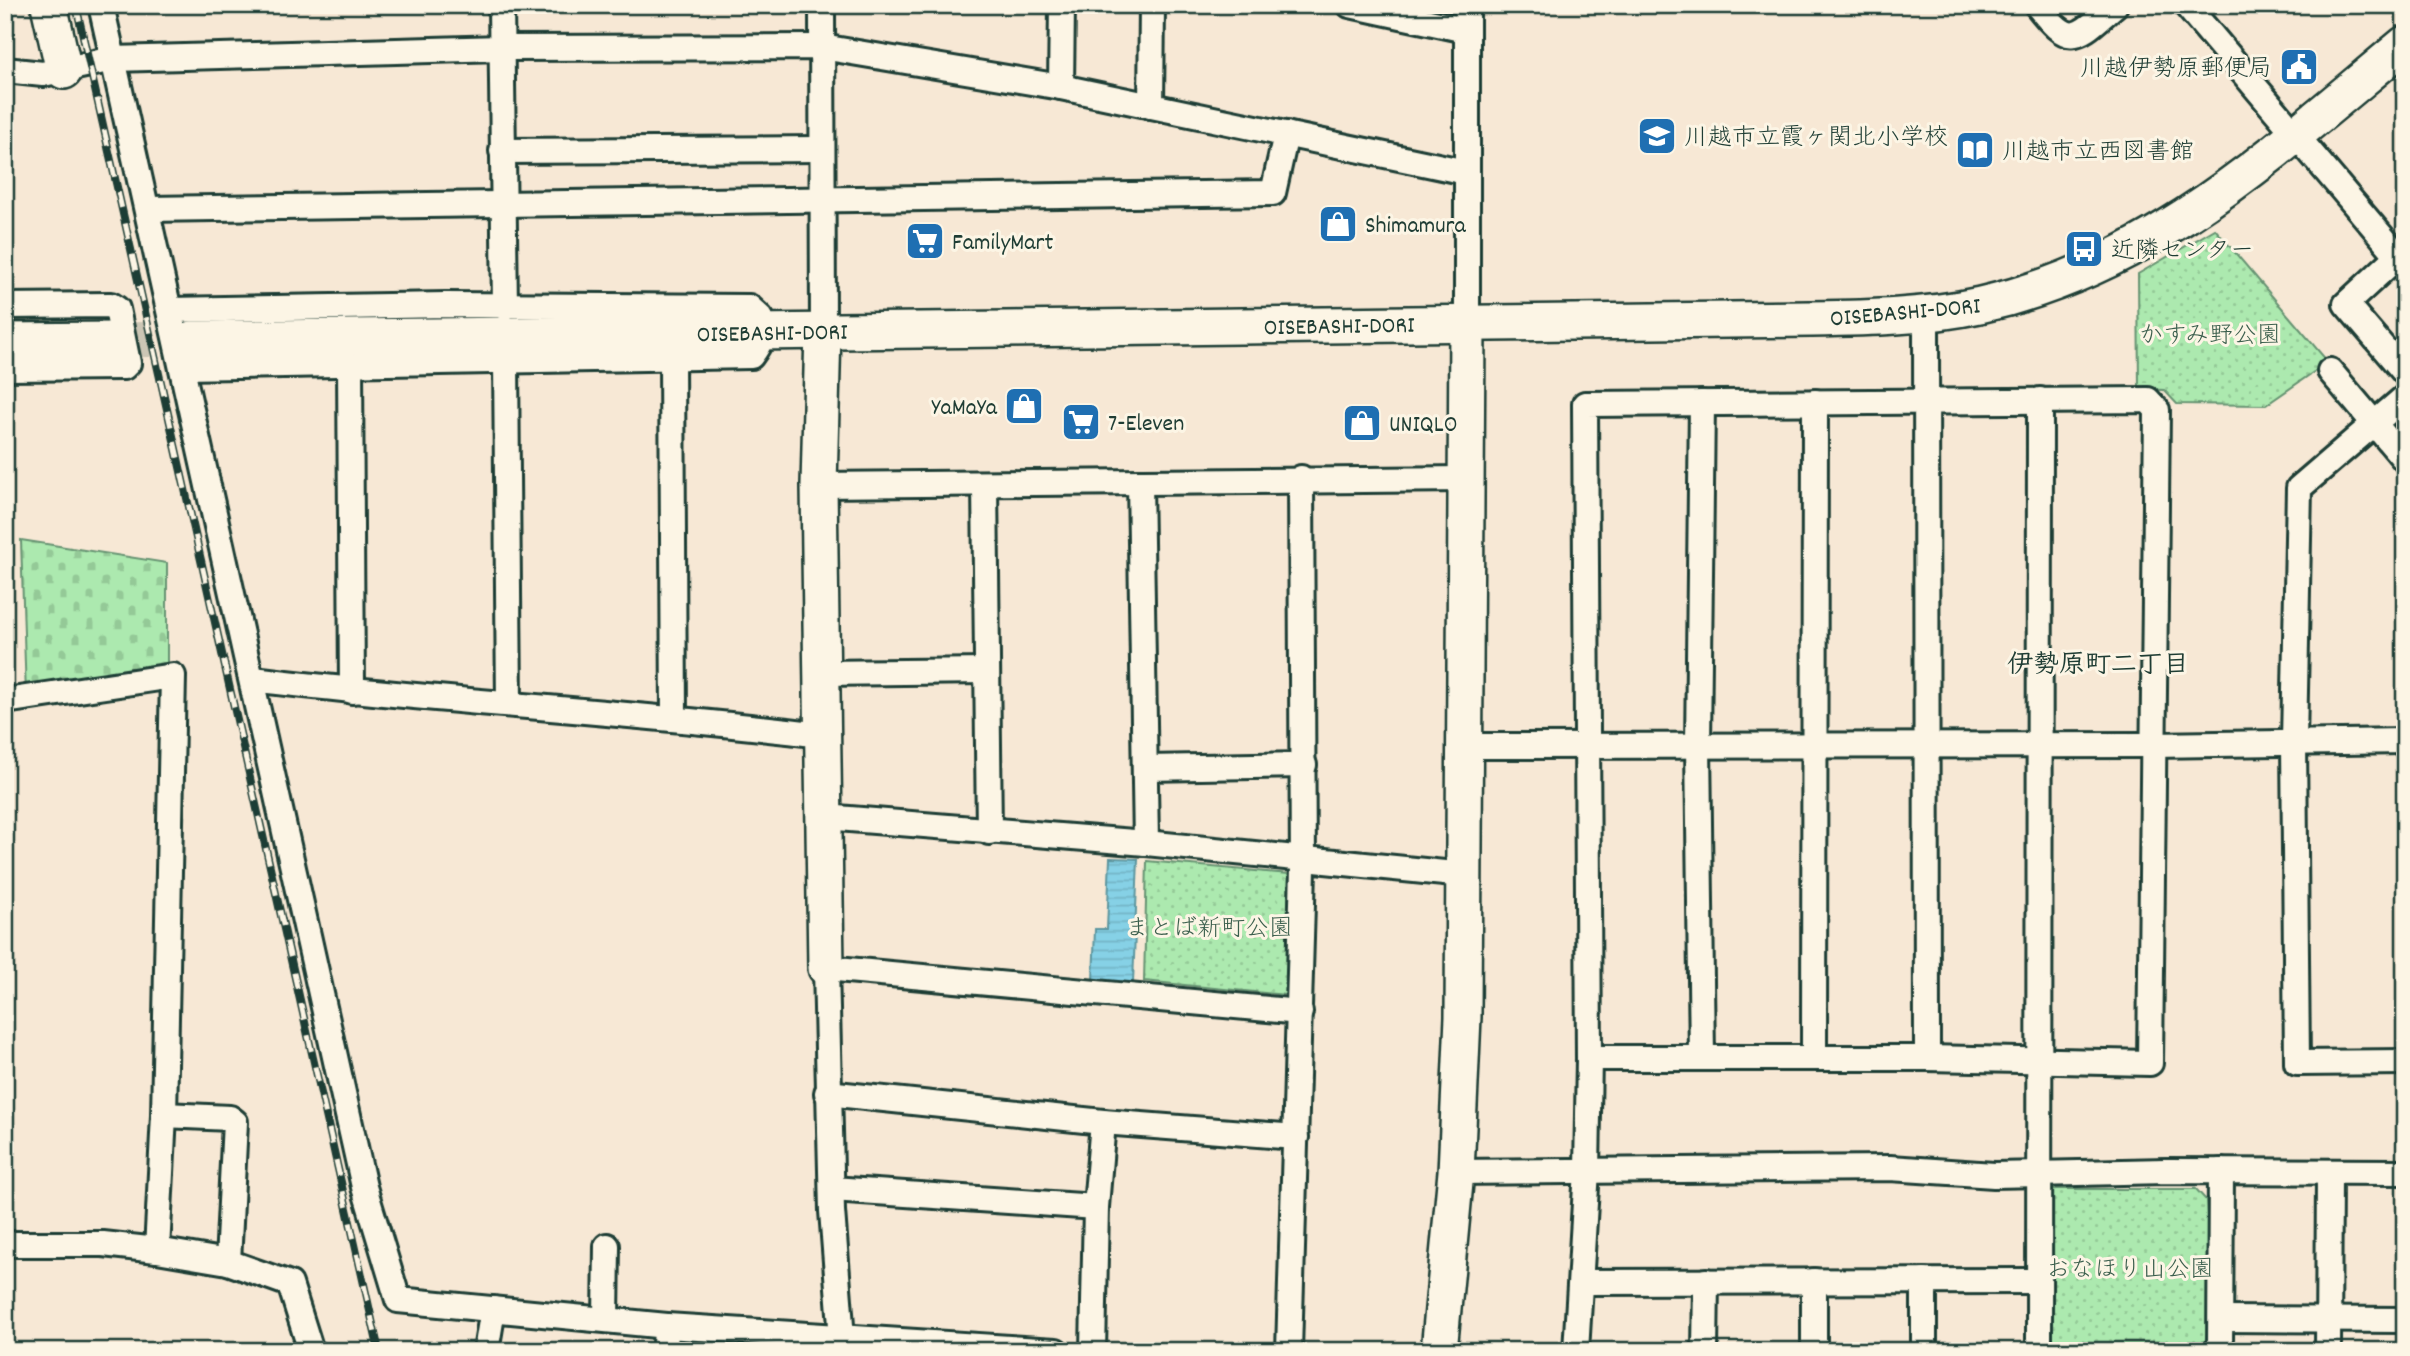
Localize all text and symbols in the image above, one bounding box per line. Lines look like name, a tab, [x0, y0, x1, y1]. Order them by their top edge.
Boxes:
public building icon: 川越伊勢原郵便局	[2278, 46, 2320, 88]
place label: 川越伊勢原郵便局	[2080, 53, 2272, 87]
school or university icon: 川越市立霞ヶ関北小学校	[1636, 115, 1678, 157]
place label: 川越市立霞ヶ関北小学校	[1684, 122, 1948, 156]
library icon: 川越市立西図書館	[1954, 129, 1996, 171]
place label: 川越市立西図書館	[2002, 136, 2194, 170]
shop icon: Shimamura	[1317, 203, 1359, 245]
place label: Shimamura	[1365, 210, 1466, 244]
supermarket icon: FamilyMart	[904, 220, 946, 262]
place label: FamilyMart	[952, 227, 1053, 261]
bus stop icon: 近隣センター	[2063, 228, 2105, 270]
place label: 近隣センター	[2111, 235, 2254, 269]
street label: OISEBASHI-DORI	[1829, 290, 1983, 338]
street label: OISEBASHI-DORI	[1263, 310, 1415, 346]
street label: OISEBASHI-DORI	[696, 317, 848, 353]
park label: かすみ野公園	[2139, 320, 2281, 354]
shop icon: YaMaYa	[1003, 385, 1045, 427]
place label: YaMaYa	[932, 392, 998, 426]
supermarket icon: 7-Eleven	[1060, 401, 1102, 443]
shop icon: UNIQLO	[1341, 402, 1383, 444]
place label: 7-Eleven	[1108, 408, 1184, 442]
place label: UNIQLO	[1389, 409, 1457, 443]
district label: 伊勢原町二丁目	[2007, 648, 2189, 685]
park label: まとば新町公園	[1125, 913, 1293, 947]
park label: おなほり山公園	[2046, 1254, 2214, 1288]

